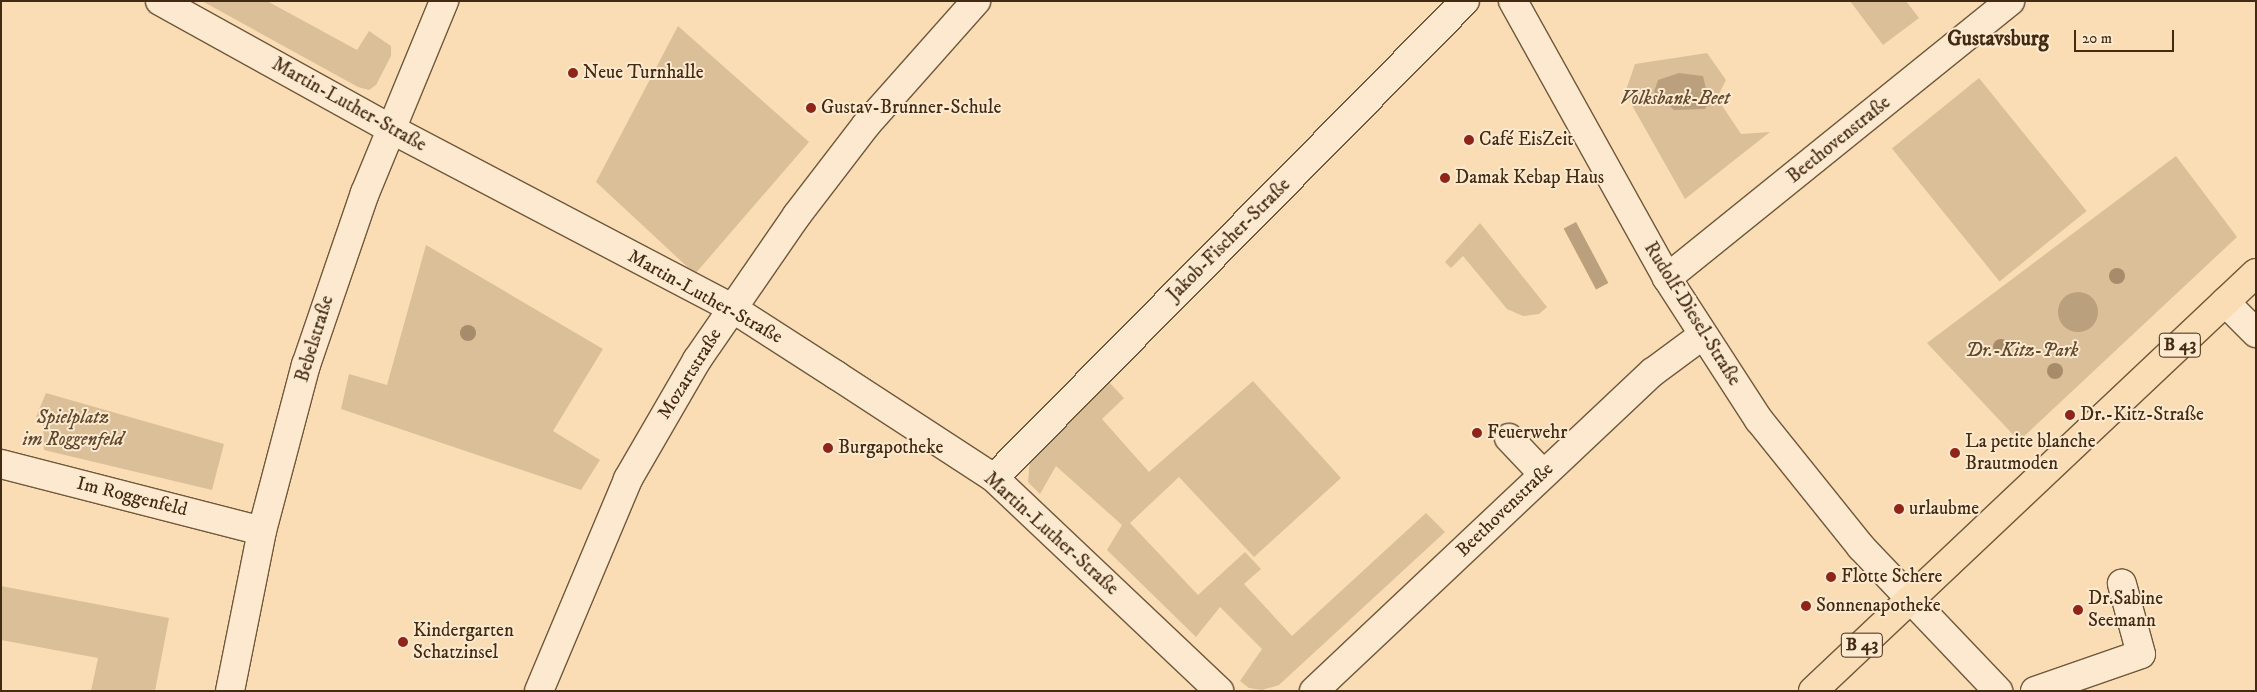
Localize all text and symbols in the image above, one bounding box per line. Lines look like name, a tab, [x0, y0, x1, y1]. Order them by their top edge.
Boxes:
scale bar	[2077, 20, 2177, 52]
district label: Gustavsburg	[1947, 26, 2049, 52]
text: 20 m	[2082, 29, 2112, 48]
street label: Martin-Luther-Straße	[268, 53, 430, 157]
place label: Neue Turnhalle	[583, 62, 704, 84]
marker: Neue Turnhalle	[567, 67, 579, 79]
park label: Volksbank-Beet	[1620, 88, 1730, 110]
street label: Beethovenstraße	[1783, 91, 1895, 189]
place label: Gustav-Brunner-Schule	[821, 97, 1001, 119]
marker: Gustav-Brunner-Schule	[805, 102, 817, 114]
place label: Café EisZeit	[1479, 129, 1573, 151]
marker: Café EisZeit	[1463, 134, 1475, 146]
place label: Damak Kebap Haus	[1455, 167, 1604, 189]
marker: Damak Kebap Haus	[1439, 172, 1451, 184]
street label: Jakob-Fischer-Straße	[1163, 174, 1295, 306]
street label: Rudolf-Diesel-Straße	[1639, 238, 1745, 390]
street label: Martin-Luther-Straße	[624, 245, 786, 349]
street label: Bebelstraße	[291, 293, 339, 385]
street label: Mozartstraße	[653, 324, 727, 424]
road number: B 43	[2159, 330, 2201, 360]
park label: Dr.-Kitz-Park	[1966, 340, 2078, 362]
place label: Dr.-Kitz-Straße	[2080, 404, 2204, 426]
park label: Spielplatz im Roggenfeld	[22, 407, 124, 451]
marker: Dr.-Kitz-Straße	[2064, 409, 2076, 421]
place label: Feuerwehr	[1487, 422, 1567, 444]
marker: Feuerwehr	[1471, 427, 1483, 439]
place label: La petite blanche Brautmoden	[1965, 431, 2096, 475]
place label: Burgapotheke	[838, 437, 943, 459]
marker: Burgapotheke	[822, 442, 834, 454]
marker: La petite blanche Brautmoden	[1949, 447, 1961, 459]
street label: Beethovenstraße	[1452, 458, 1558, 562]
street label: Martin-Luther-Straße	[979, 468, 1123, 600]
street label: Im Roggenfeld	[74, 472, 190, 522]
place label: urlaubme	[1909, 498, 1979, 520]
marker: urlaubme	[1893, 503, 1905, 515]
place label: Flotte Schere	[1841, 566, 1942, 588]
marker: Flotte Schere	[1825, 571, 1837, 583]
place label: Dr.Sabine Seemann	[2088, 588, 2163, 632]
place label: Sonnenapotheke	[1816, 595, 1941, 617]
marker: Sonnenapotheke	[1800, 600, 1812, 612]
marker: Dr.Sabine Seemann	[2072, 604, 2084, 616]
place label: Kindergarten Schatzinsel	[413, 620, 514, 664]
road number: B 43	[1841, 630, 1883, 660]
marker: Kindergarten Schatzinsel	[397, 636, 409, 648]

